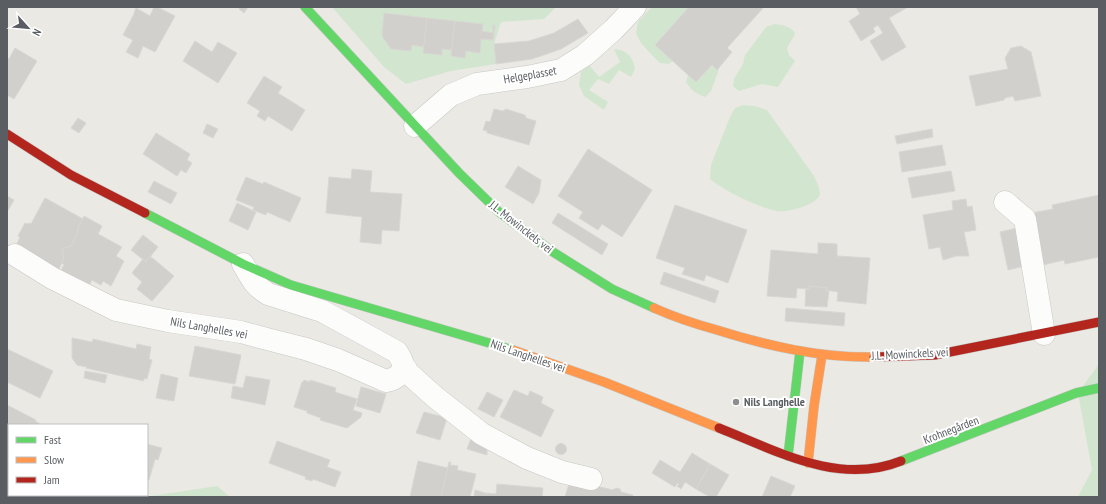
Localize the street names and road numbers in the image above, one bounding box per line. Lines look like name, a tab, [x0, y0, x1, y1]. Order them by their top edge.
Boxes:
street label: Helgeplasset	[502, 62, 558, 87]
street label: J.L. Mowinckels vei	[486, 196, 556, 256]
street label: Nils Langhelles vei	[169, 313, 249, 342]
street label: Nils Langhelles vei	[489, 336, 568, 375]
street label: J.L. Mowinckels vei	[870, 344, 949, 363]
street label: Krohnegården	[921, 412, 981, 447]

